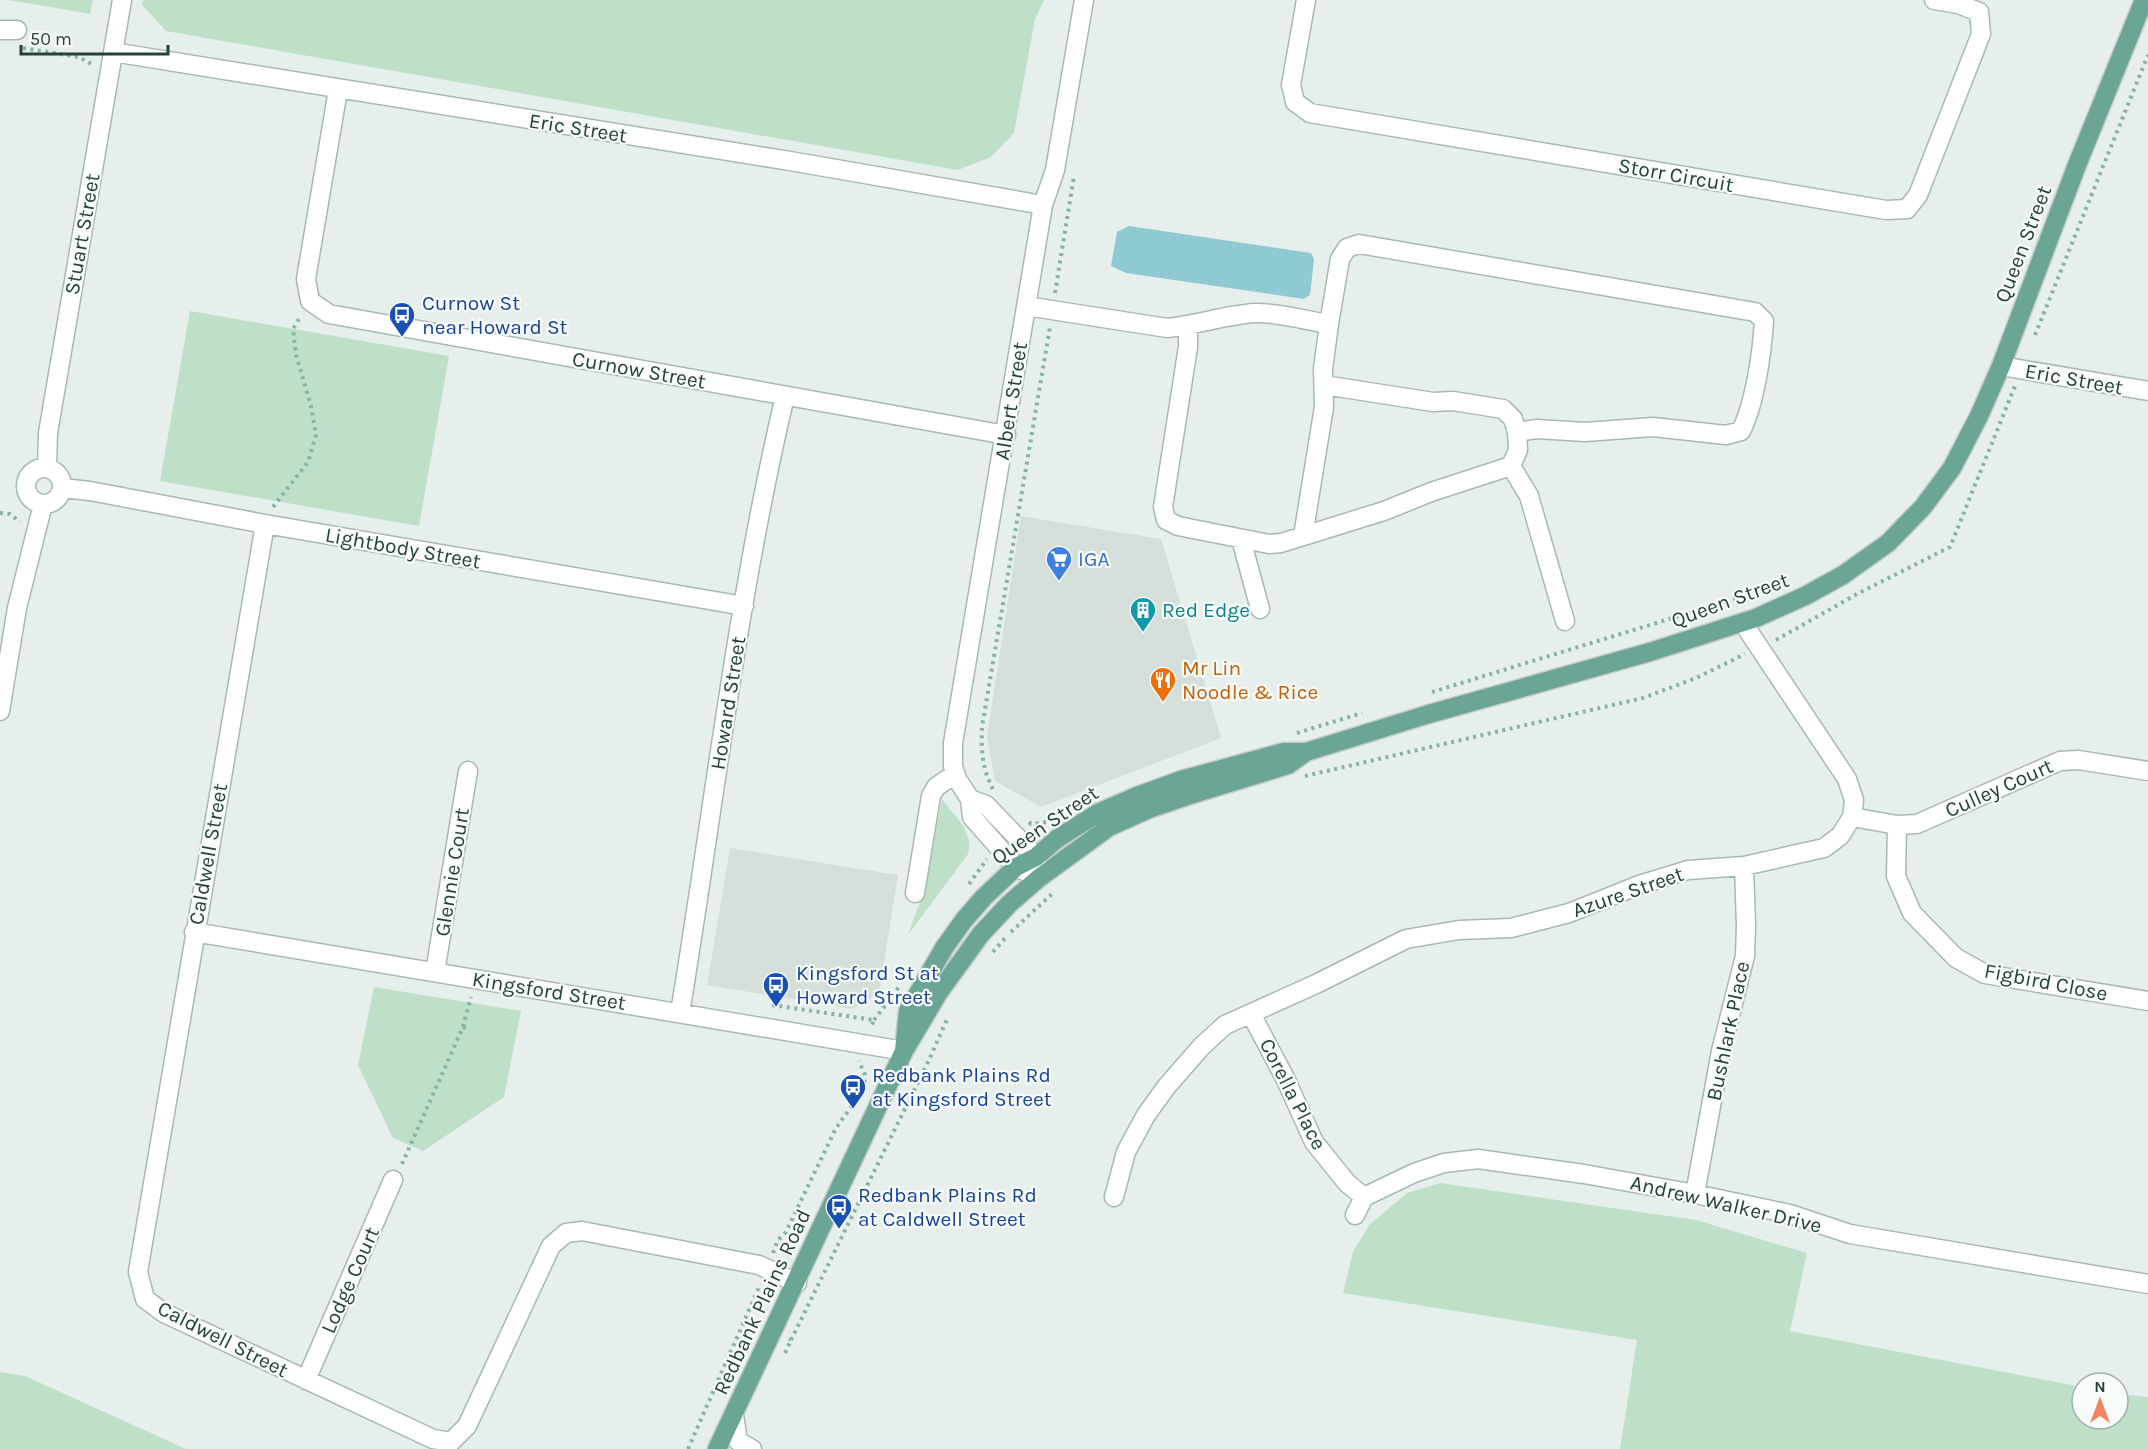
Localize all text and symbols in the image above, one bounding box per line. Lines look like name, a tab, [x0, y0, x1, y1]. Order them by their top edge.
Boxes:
scale bar	[21, 18, 168, 56]
text: 50 m	[30, 28, 72, 50]
street label: Eric Street	[527, 108, 629, 148]
street label: Storr Circuit	[1616, 153, 1736, 197]
street label: Stuart Street	[60, 171, 105, 297]
street label: Queen Street	[1990, 182, 2056, 306]
place label: Curnow St near Howard St	[422, 291, 568, 339]
bus stop icon: Curnow St near Howard St	[387, 300, 417, 338]
street label: Albert Street	[990, 340, 1032, 462]
street label: Curnow Street	[570, 346, 708, 394]
street label: Eric Street	[2023, 359, 2125, 399]
street label: Lightbody Street	[323, 523, 483, 573]
supermarket icon: IGA	[1044, 544, 1074, 582]
place label: IGA	[1078, 547, 1109, 571]
street label: Queen Street	[1668, 568, 1792, 632]
building icon: Red Edge	[1128, 595, 1158, 633]
place label: Red Edge	[1162, 598, 1250, 622]
street label: Howard Street	[706, 634, 750, 772]
place label: Mr Lin Noodle & Rice	[1182, 656, 1318, 704]
restaurant icon: Mr Lin Noodle & Rice	[1148, 665, 1178, 703]
street label: Culley Court	[1941, 754, 2057, 822]
street label: Caldwell Street	[184, 781, 232, 927]
street label: Queen Street	[987, 781, 1103, 869]
street label: Glennie Court	[430, 806, 474, 938]
street label: Azure Street	[1569, 862, 1687, 922]
street label: Figbird Close	[1982, 958, 2110, 1006]
street label: Bushlark Place	[1701, 959, 1755, 1103]
place label: Kingsford St at Howard Street	[796, 961, 939, 1009]
street label: Kingsford Street	[470, 967, 628, 1015]
bus stop icon: Kingsford St at Howard Street	[761, 970, 791, 1008]
street label: Corella Place	[1255, 1034, 1331, 1154]
place label: Redbank Plains Rd at Kingsford Street	[872, 1063, 1052, 1111]
bus stop icon: Redbank Plains Rd at Kingsford Street	[838, 1072, 868, 1110]
street label: Andrew Walker Drive	[1628, 1170, 1824, 1238]
place label: Redbank Plains Rd at Caldwell Street	[858, 1183, 1037, 1231]
bus stop icon: Redbank Plains Rd at Caldwell Street	[824, 1192, 854, 1230]
street label: Redbank Plains Road	[708, 1205, 816, 1399]
street label: Lodge Court	[316, 1223, 384, 1337]
street label: Caldwell Street	[154, 1296, 292, 1382]
north arrow	[2070, 1371, 2130, 1431]
text: N	[2094, 1377, 2106, 1396]

